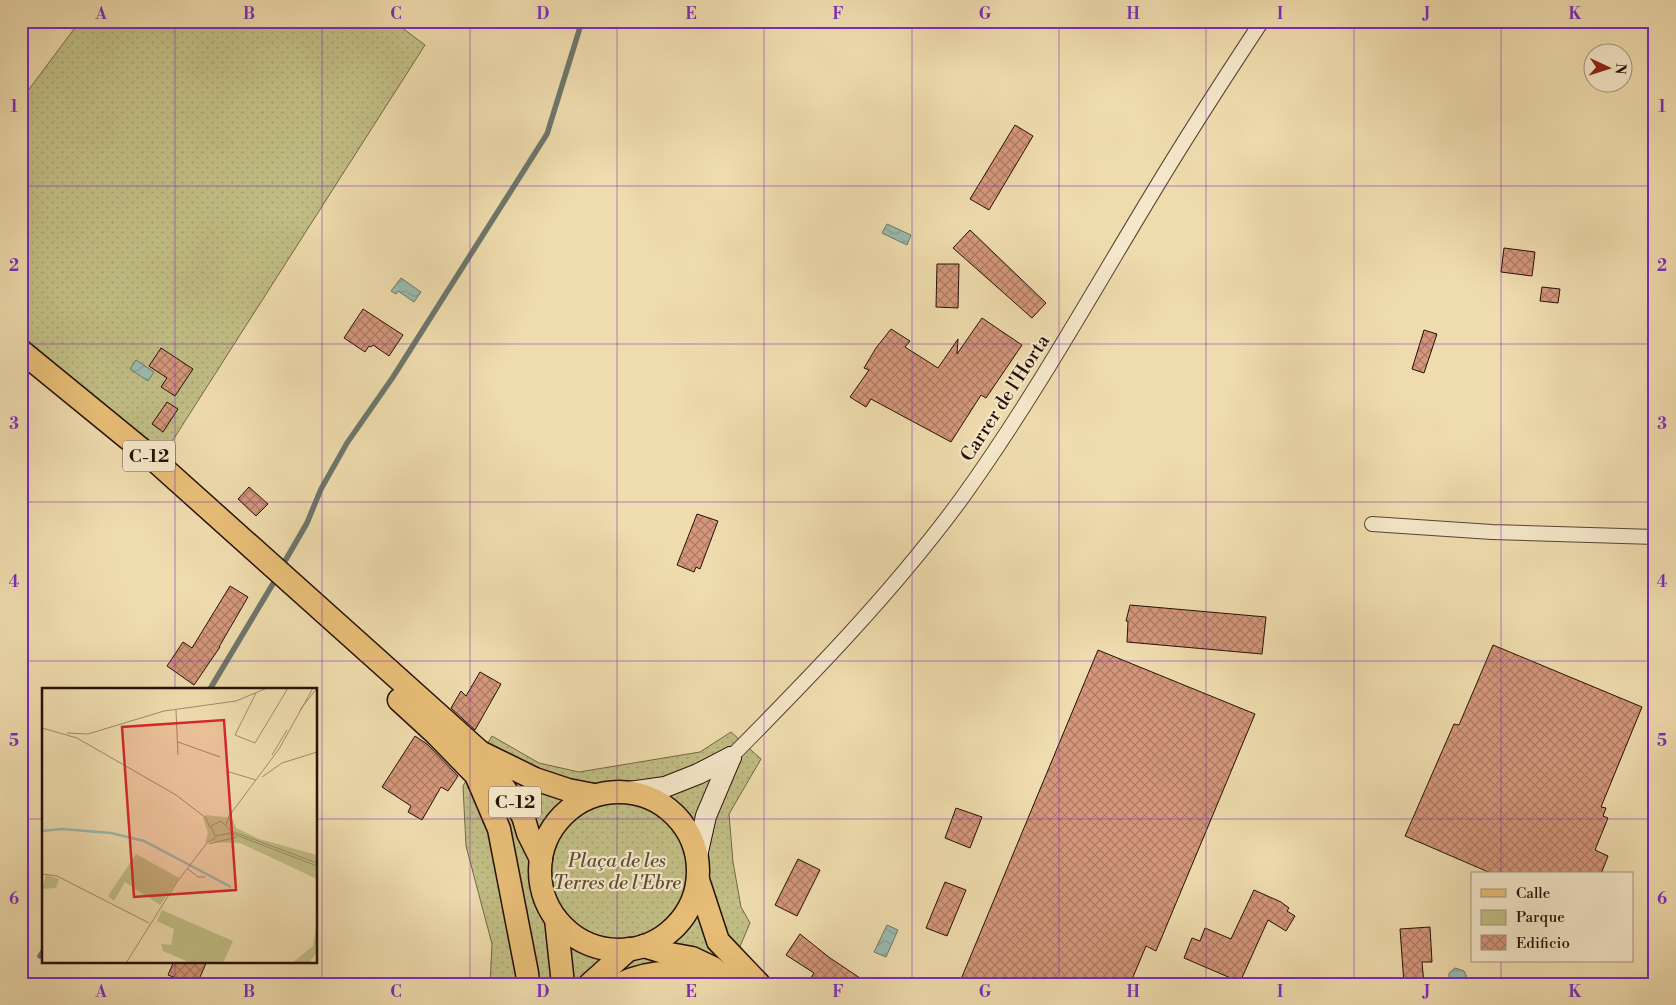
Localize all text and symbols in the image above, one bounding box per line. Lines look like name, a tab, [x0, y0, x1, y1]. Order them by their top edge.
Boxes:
text: A	[94, 4, 107, 24]
text: B	[243, 4, 255, 24]
text: C	[390, 4, 402, 24]
text: D	[537, 4, 550, 24]
text: E	[685, 4, 697, 24]
text: F	[832, 4, 844, 24]
text: G	[979, 4, 992, 24]
text: H	[1126, 4, 1140, 24]
text: I	[1277, 4, 1283, 24]
text: J	[1422, 4, 1430, 24]
text: K	[1569, 4, 1583, 24]
north arrow	[1584, 42, 1634, 92]
text: N	[1611, 63, 1629, 75]
text: 1	[10, 97, 18, 117]
text: 1	[1658, 97, 1666, 117]
text: 2	[9, 256, 19, 276]
text: 2	[1657, 256, 1667, 276]
street label: Carrer de l'Horta	[955, 330, 1055, 466]
text: 3	[9, 414, 19, 434]
text: 3	[1657, 414, 1667, 434]
road number: C-12	[123, 441, 175, 472]
text: 4	[9, 572, 20, 592]
text: 4	[1657, 572, 1668, 592]
inset map	[42, 688, 318, 962]
text: 5	[9, 731, 19, 751]
text: 5	[1657, 731, 1667, 751]
road number: C-12	[489, 786, 541, 818]
park label: Plaça de les Terres de l'Ebre	[553, 849, 681, 895]
legend	[1471, 872, 1634, 962]
text: Calle	[1516, 884, 1550, 903]
text: 6	[9, 889, 19, 909]
text: 6	[1657, 889, 1667, 909]
text: Parque	[1516, 908, 1565, 927]
text: Edificio	[1516, 934, 1570, 953]
text: A	[94, 982, 107, 1002]
text: B	[243, 982, 255, 1002]
text: C	[390, 982, 402, 1002]
text: D	[537, 982, 550, 1002]
text: E	[685, 982, 697, 1002]
text: F	[832, 982, 844, 1002]
text: G	[979, 982, 992, 1002]
text: H	[1126, 982, 1140, 1002]
text: I	[1277, 982, 1283, 1002]
text: J	[1422, 982, 1430, 1002]
text: K	[1569, 982, 1583, 1002]

